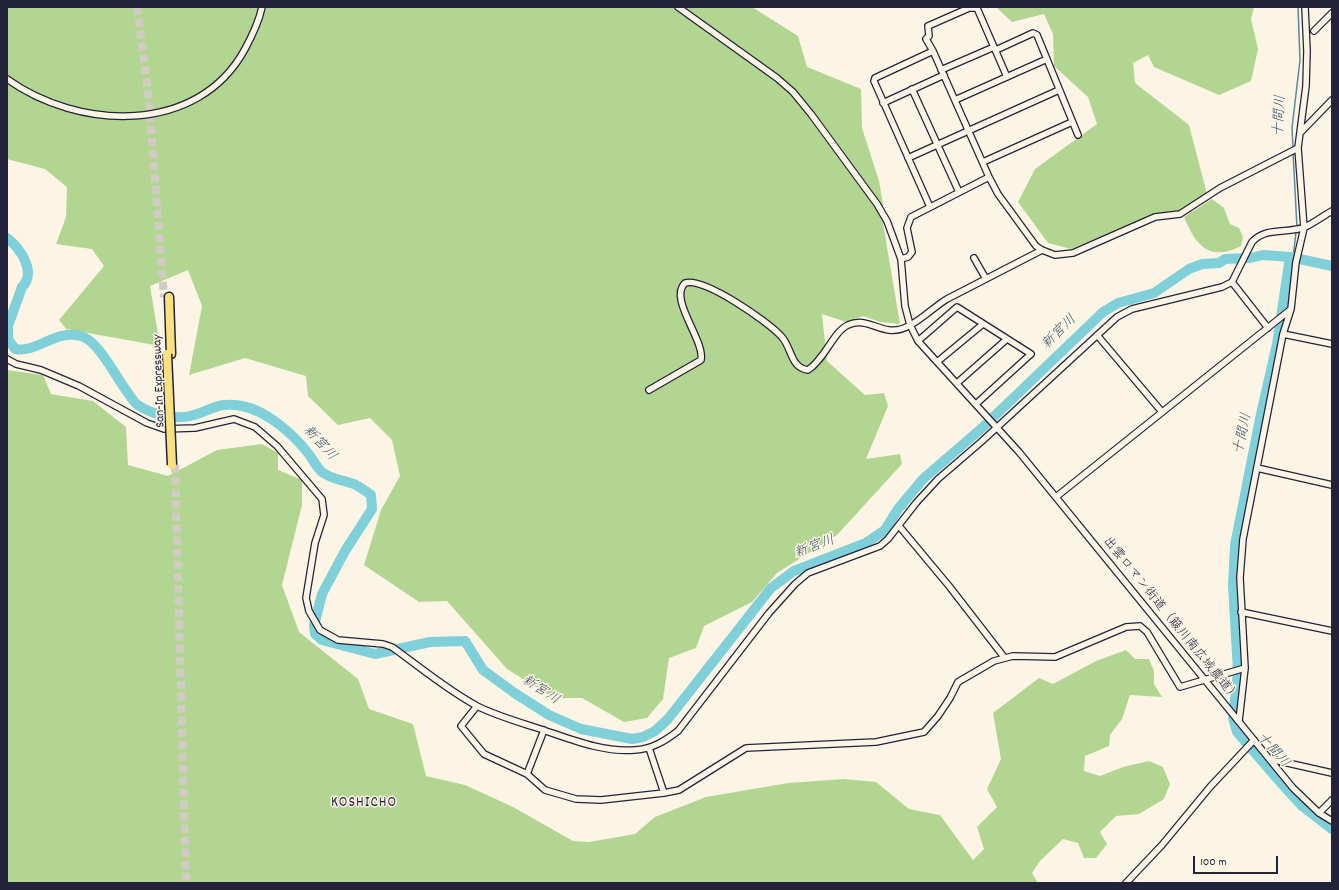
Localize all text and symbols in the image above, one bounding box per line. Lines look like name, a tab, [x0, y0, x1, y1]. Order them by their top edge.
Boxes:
water label: 十間川	[1272, 95, 1290, 137]
water label: 新宮川	[1039, 312, 1081, 354]
street label: San-In Expressway	[151, 334, 169, 428]
water label: 十間川	[1231, 412, 1257, 456]
water label: 新宮川	[299, 423, 339, 465]
water label: 新宮川	[792, 533, 838, 563]
street label: 出雲ロマン街道（簸川南広域農道）	[1098, 534, 1242, 706]
water label: 新宮川	[518, 673, 562, 709]
water label: 十間川	[1252, 730, 1292, 772]
district label: KOSHICHO	[331, 795, 397, 813]
scale bar	[1195, 848, 1280, 874]
text: 100 m	[1200, 854, 1227, 871]

